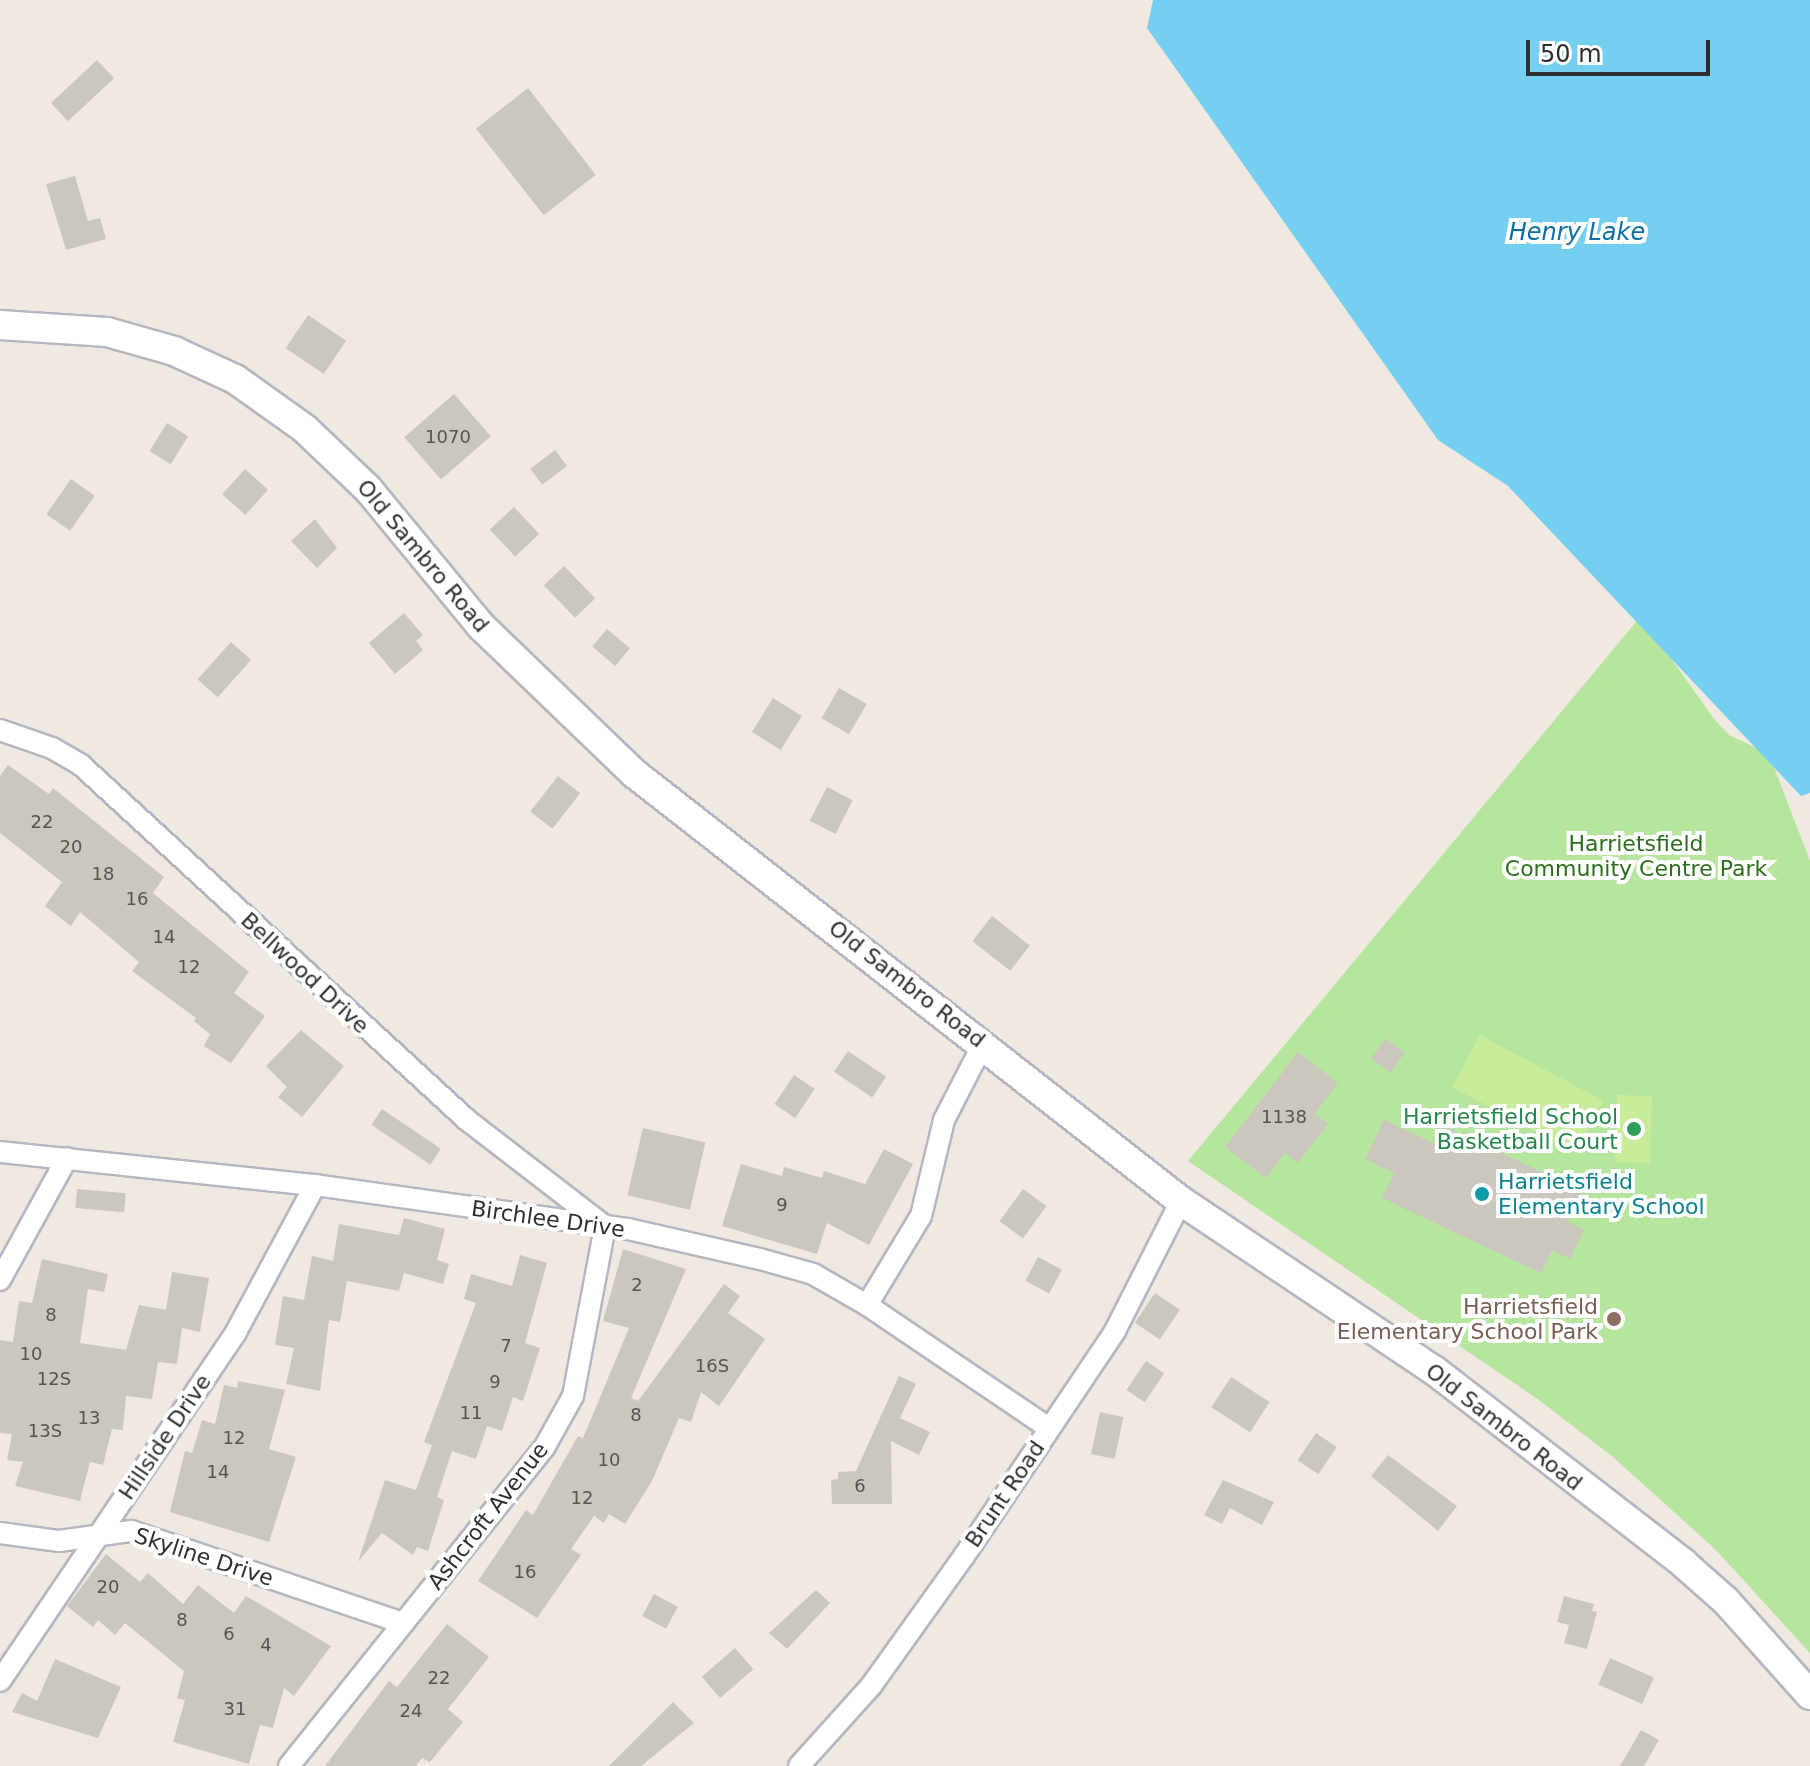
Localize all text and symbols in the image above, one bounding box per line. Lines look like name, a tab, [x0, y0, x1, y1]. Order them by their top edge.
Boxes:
scale bar	[1530, 24, 1714, 74]
text: 50 m	[1540, 40, 1602, 68]
water label: Henry Lake	[1509, 219, 1645, 247]
house number: 1070	[425, 426, 471, 448]
street label: Old Sambro Road	[351, 474, 495, 638]
house number: 22	[31, 811, 53, 833]
park label: Harrietsfield Community Centre Park	[1505, 830, 1767, 882]
house number: 20	[60, 836, 82, 858]
house number: 18	[92, 863, 114, 885]
house number: 16	[126, 888, 148, 910]
street label: Bellwood Drive	[236, 907, 374, 1039]
street label: Old Sambro Road	[823, 915, 991, 1053]
house number: 14	[153, 926, 175, 948]
house number: 12	[178, 956, 200, 978]
place label: Harrietsfield School Basketball Court	[1403, 1103, 1618, 1154]
house number: 1138	[1261, 1106, 1307, 1128]
marker: Harrietsfield School Basketball Court	[1625, 1120, 1643, 1138]
place label: Harrietsfield Elementary School	[1498, 1168, 1705, 1220]
marker: Harrietsfield Elementary School	[1473, 1185, 1491, 1203]
house number: 9	[776, 1194, 788, 1216]
street label: Birchlee Drive	[470, 1195, 626, 1243]
house number: 2	[631, 1274, 643, 1296]
place label: Harrietsfield Elementary School Park	[1337, 1293, 1598, 1344]
house number: 8	[45, 1304, 57, 1326]
marker: Harrietsfield Elementary School Park	[1605, 1310, 1623, 1328]
house number: 7	[500, 1335, 512, 1357]
house number: 10	[20, 1343, 42, 1365]
house number: 16S	[695, 1355, 729, 1377]
street label: Old Sambro Road	[1420, 1358, 1588, 1496]
house number: 12S	[37, 1368, 71, 1390]
street label: Hillside Drive	[113, 1369, 217, 1505]
house number: 9	[489, 1371, 501, 1393]
house number: 11	[460, 1402, 482, 1424]
house number: 8	[630, 1404, 642, 1426]
house number: 13	[78, 1407, 100, 1429]
house number: 13S	[28, 1420, 62, 1442]
house number: 12	[223, 1427, 245, 1449]
street label: Brunt Road	[960, 1436, 1050, 1552]
street label: Ashcroft Avenue	[422, 1437, 554, 1595]
house number: 10	[598, 1449, 620, 1471]
house number: 14	[207, 1461, 229, 1483]
house number: 6	[854, 1475, 866, 1497]
house number: 12	[571, 1487, 593, 1509]
street label: Skyline Drive	[131, 1522, 277, 1592]
house number: 16	[514, 1561, 536, 1583]
house number: 20	[97, 1576, 119, 1598]
house number: 8	[176, 1609, 188, 1631]
house number: 6	[223, 1623, 235, 1645]
house number: 4	[260, 1634, 272, 1656]
house number: 22	[428, 1667, 450, 1689]
house number: 31	[224, 1698, 246, 1720]
house number: 24	[400, 1700, 422, 1722]

